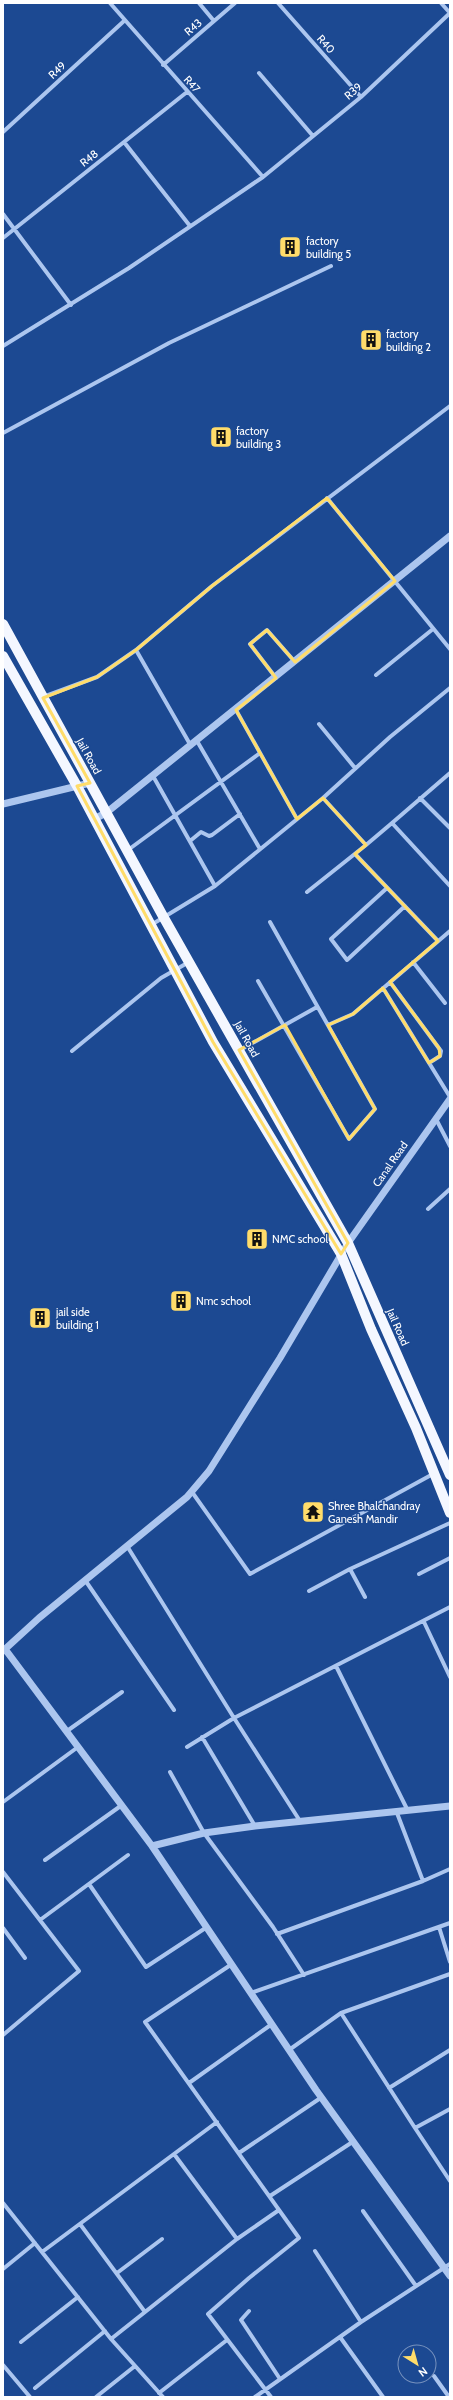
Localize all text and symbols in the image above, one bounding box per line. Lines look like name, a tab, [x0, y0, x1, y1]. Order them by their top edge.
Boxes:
street label: R43	[181, 16, 205, 38]
street label: R40	[314, 32, 338, 57]
street label: R49	[45, 58, 69, 82]
street label: R47	[181, 73, 204, 96]
street label: R39	[341, 80, 365, 102]
street label: R48	[77, 147, 101, 169]
building icon: factory building 5	[277, 234, 303, 260]
place label: factory building 5	[306, 234, 351, 261]
building icon: factory building 2	[358, 327, 384, 353]
place label: factory building 2	[386, 327, 431, 354]
building icon: factory building 3	[208, 424, 234, 450]
place label: factory building 3	[236, 424, 281, 451]
street label: Jail Road	[73, 735, 105, 777]
street label: Jail Road	[231, 1018, 263, 1060]
street label: Canal Road	[369, 1139, 411, 1189]
building icon: NMC school	[244, 1226, 270, 1252]
place label: NMC school	[272, 1232, 328, 1246]
building icon: Nmc school	[168, 1288, 194, 1314]
place label: Nmc school	[196, 1294, 251, 1308]
building icon: jail side building 1	[27, 1305, 53, 1331]
place label: jail side building 1	[55, 1305, 99, 1332]
street label: Jail Road	[383, 1305, 412, 1348]
temple icon: Shree Bhalchandray Ganesh Mandir	[300, 1499, 326, 1525]
place label: Shree Bhalchandray Ganesh Mandir	[328, 1499, 421, 1526]
north arrow	[397, 2344, 437, 2384]
text: N	[416, 2364, 430, 2380]

